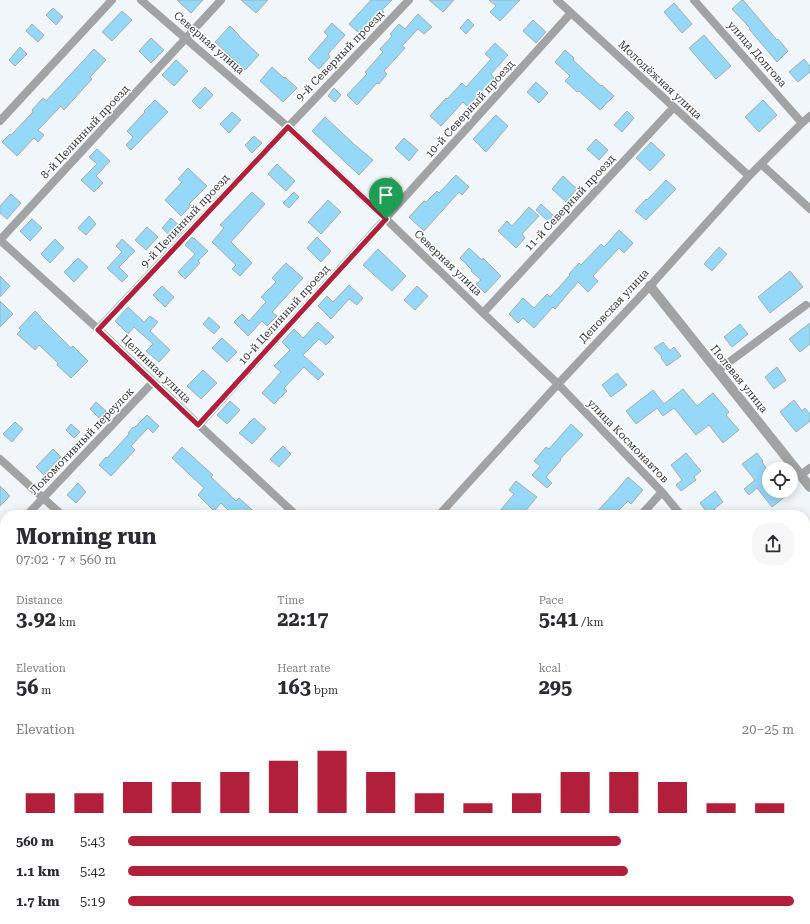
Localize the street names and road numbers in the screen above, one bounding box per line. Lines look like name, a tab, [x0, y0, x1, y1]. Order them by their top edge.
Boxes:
street label: 9-й Северный проезд	[293, 8, 387, 104]
street label: Северная улица	[171, 9, 247, 77]
street label: улица Долгова	[725, 18, 789, 90]
street label: Молодёжная улица	[616, 38, 704, 122]
street label: 10-й Северный проезд	[423, 58, 517, 160]
street label: 8-й Целинный проезд	[38, 82, 132, 182]
street label: 11-й Северный проезд	[522, 152, 618, 254]
street label: 9-й Целинный проезд	[138, 171, 232, 271]
street label: Северная улица	[411, 227, 485, 299]
street label: 10-й Целинный проезд	[236, 262, 332, 368]
street label: Деповская улица	[576, 266, 652, 346]
street label: Целинная улица	[118, 332, 194, 406]
street label: Полевая улица	[708, 342, 770, 416]
street label: Локомотивный переулок	[27, 385, 137, 497]
street label: улица Космонавтов	[585, 396, 671, 486]

